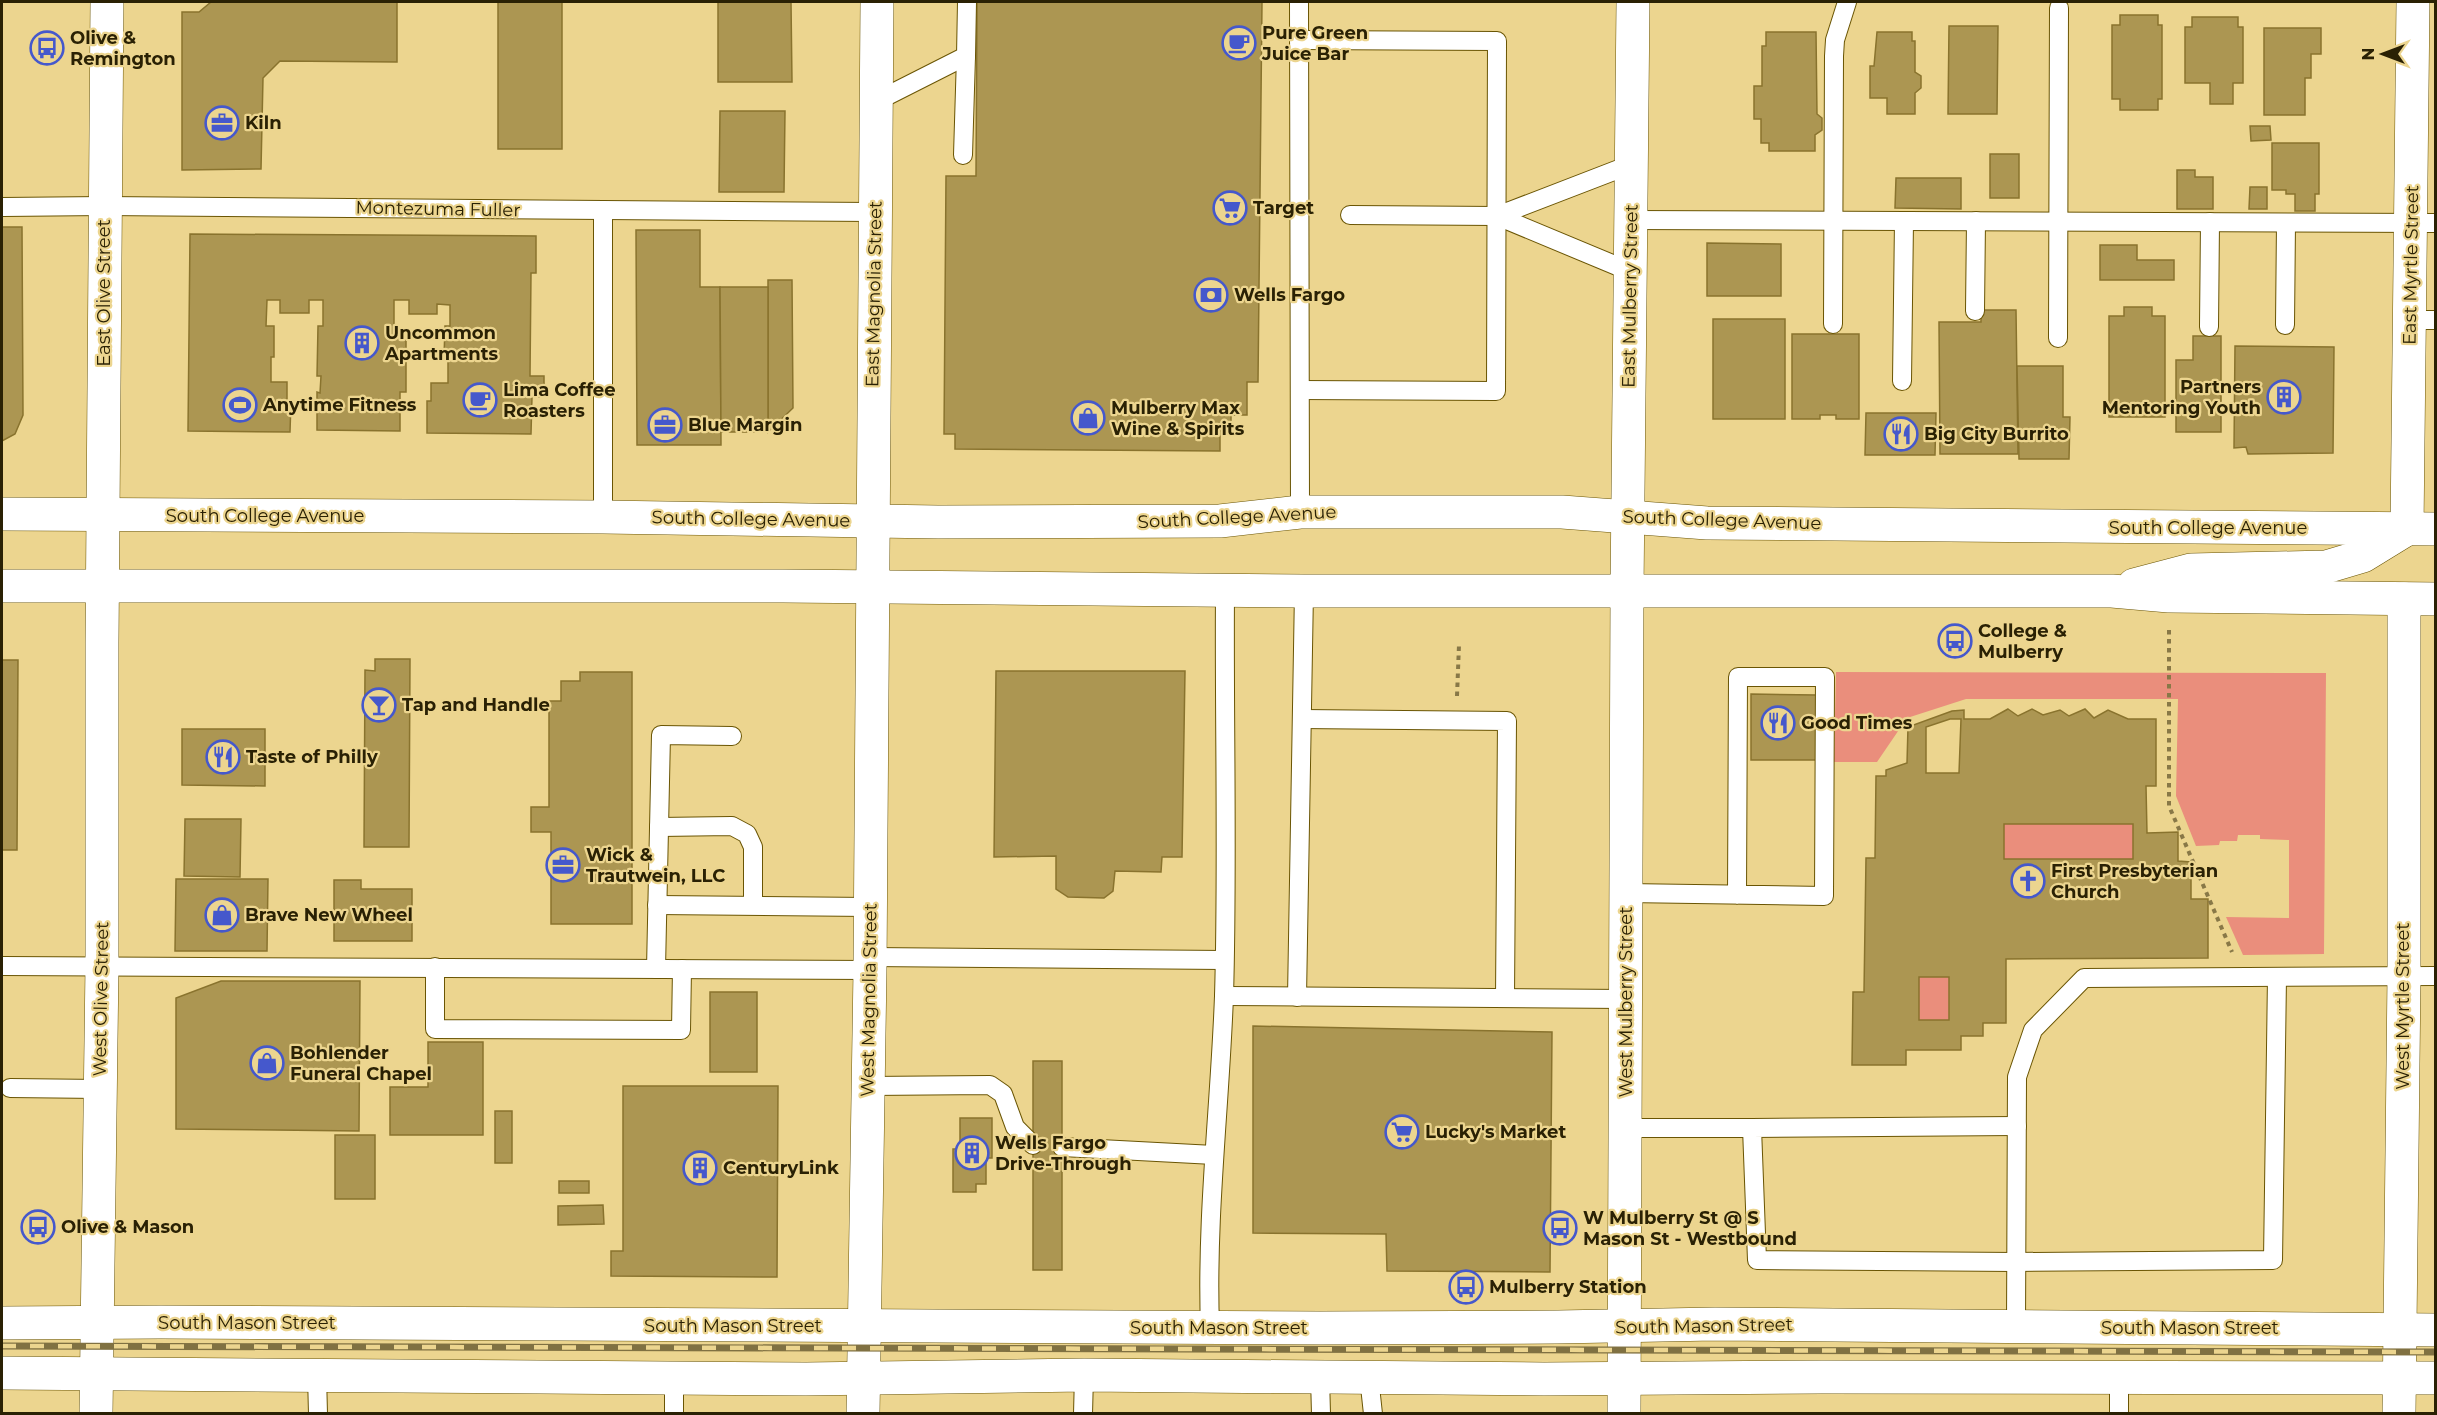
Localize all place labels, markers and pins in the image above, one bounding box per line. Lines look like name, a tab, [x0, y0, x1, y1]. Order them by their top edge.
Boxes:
place label: Pure Green Juice Bar	[1261, 22, 1368, 65]
cafe icon: Pure Green Juice Bar	[1221, 25, 1257, 61]
place label: Olive & Remington	[70, 27, 176, 70]
bus stop icon: Olive & Remington	[29, 30, 65, 66]
office icon: Kiln	[204, 105, 240, 141]
place label: Kiln	[245, 112, 282, 134]
supermarket icon: Target	[1212, 190, 1248, 226]
place label: Target	[1253, 197, 1314, 219]
bank icon: Wells Fargo	[1193, 277, 1229, 313]
place label: Wells Fargo	[1234, 284, 1345, 306]
place label: Uncommon Apartments	[384, 322, 499, 365]
building icon: Uncommon Apartments	[344, 325, 380, 361]
place label: Partners Mentoring Youth	[2102, 376, 2261, 419]
place label: Lima Coffee Roasters	[503, 379, 616, 422]
building icon: Partners Mentoring Youth	[2266, 379, 2302, 415]
cafe icon: Lima Coffee Roasters	[462, 382, 498, 418]
sports icon: Anytime Fitness	[222, 387, 258, 423]
place label: Anytime Fitness	[262, 394, 417, 416]
place label: Mulberry Max Wine & Spirits	[1111, 397, 1245, 440]
shop icon: Mulberry Max Wine & Spirits	[1070, 400, 1106, 436]
office icon: Blue Margin	[647, 407, 683, 443]
place label: Blue Margin	[688, 414, 802, 436]
restaurant icon: Big City Burrito	[1883, 416, 1919, 452]
place label: Big City Burrito	[1924, 423, 2069, 445]
place label: College & Mulberry	[1978, 620, 2067, 663]
bus stop icon: College & Mulberry	[1937, 623, 1973, 659]
bar icon: Tap and Handle	[361, 687, 397, 723]
place label: Tap and Handle	[402, 694, 550, 716]
restaurant icon: Good Times	[1760, 705, 1796, 741]
place label: Good Times	[1801, 712, 1913, 734]
restaurant icon: Taste of Philly	[205, 739, 241, 775]
place label: Taste of Philly	[246, 746, 378, 768]
place label: Wick & Trautwein, LLC	[586, 844, 725, 887]
office icon: Wick & Trautwein, LLC	[545, 847, 581, 883]
place label: First Presbyterian Church	[2051, 860, 2218, 903]
church icon: First Presbyterian Church	[2010, 863, 2046, 899]
shop icon: Brave New Wheel	[204, 897, 240, 933]
place label: Brave New Wheel	[245, 904, 413, 926]
place label: Bohlender Funeral Chapel	[290, 1042, 432, 1085]
shop icon: Bohlender Funeral Chapel	[249, 1045, 285, 1081]
supermarket icon: Lucky's Market	[1384, 1114, 1420, 1150]
place label: Lucky's Market	[1425, 1121, 1566, 1143]
place label: Wells Fargo Drive-Through	[995, 1132, 1132, 1175]
building icon: Wells Fargo Drive-Through	[954, 1135, 990, 1171]
building icon: CenturyLink	[682, 1150, 718, 1186]
place label: CenturyLink	[723, 1157, 839, 1179]
place label: W Mulberry St @ S Mason St - Westbound	[1583, 1207, 1797, 1250]
bus stop icon: Olive & Mason	[20, 1209, 56, 1245]
bus stop icon: W Mulberry St @ S Mason St - Westbound	[1542, 1210, 1578, 1246]
place label: Olive & Mason	[61, 1216, 194, 1238]
bus stop icon: Mulberry Station	[1448, 1269, 1484, 1305]
place label: Mulberry Station	[1489, 1276, 1647, 1298]

